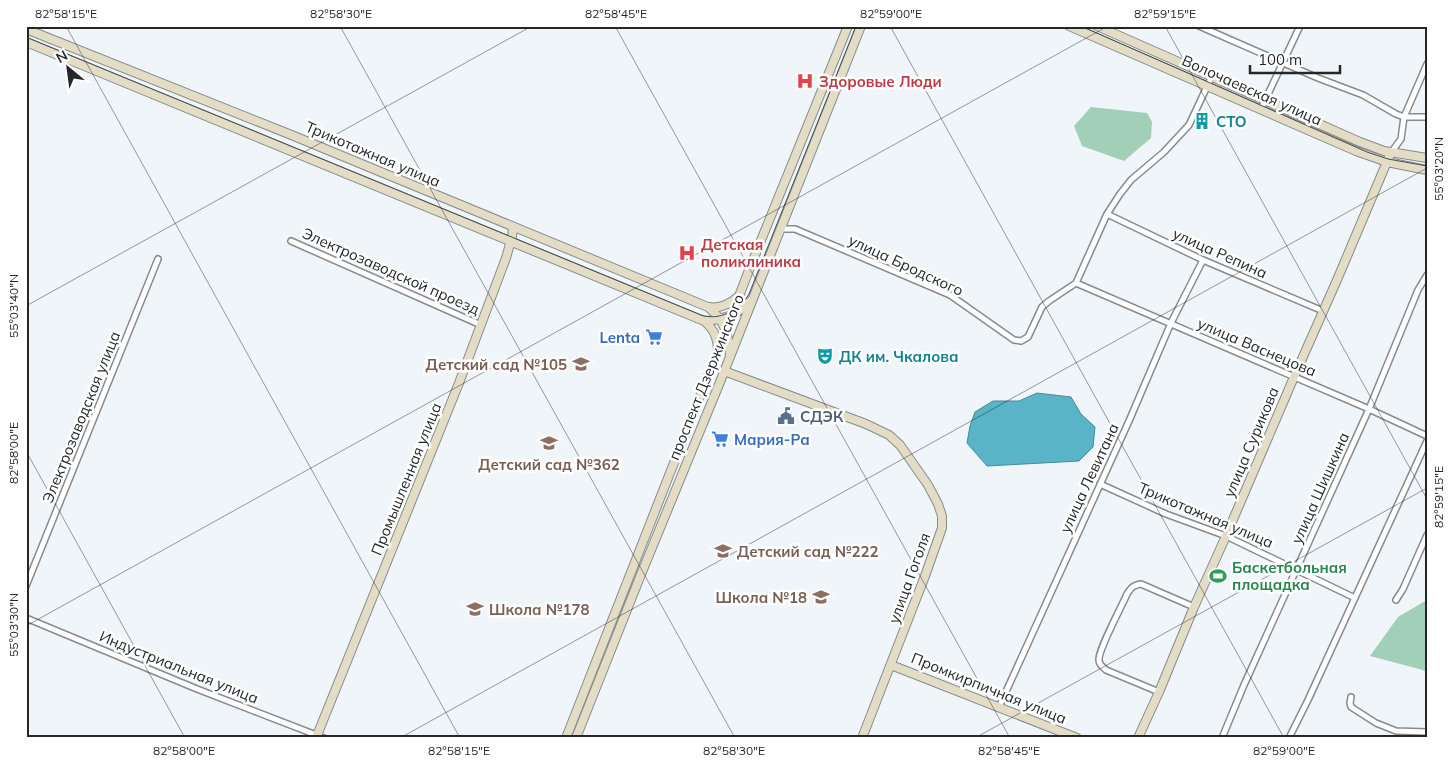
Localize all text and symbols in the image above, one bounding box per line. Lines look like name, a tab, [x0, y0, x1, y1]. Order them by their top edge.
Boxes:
text: 82°58'15"E	[35, 6, 97, 21]
text: 82°58'30"E	[310, 6, 372, 21]
text: 82°58'45"E	[585, 6, 647, 21]
text: 82°59'00"E	[860, 6, 922, 21]
text: 82°59'15"E	[1134, 6, 1196, 21]
north arrow	[42, 42, 92, 92]
scale bar	[1250, 42, 1340, 74]
text: N	[53, 46, 71, 67]
text: 100 m	[1258, 50, 1302, 69]
street label: Волочаевская улица	[1179, 51, 1325, 129]
hospital icon: Здоровые Люди	[795, 71, 815, 91]
place label: Здоровые Люди	[819, 72, 942, 91]
building icon: СТО	[1192, 111, 1212, 131]
place label: СТО	[1216, 112, 1247, 131]
street label: Трикотажная улица	[303, 117, 443, 191]
text: 55°03'20"N	[1431, 137, 1446, 201]
street label: Электрозаводской проезд	[299, 223, 483, 319]
street label: улица Репина	[1170, 224, 1270, 282]
street label: улица Бродского	[846, 230, 966, 300]
place label: Детская поликлиника	[701, 235, 801, 271]
hospital icon: Детская поликлиника	[677, 243, 697, 263]
text: 55°03'40"N	[6, 274, 21, 338]
street label: проспект Дзержинского	[664, 291, 748, 463]
street label: улица Васнецова	[1195, 313, 1319, 381]
supermarket icon: Lenta	[644, 327, 664, 347]
street label: Электрозаводская улица	[38, 328, 124, 506]
place label: Lenta	[599, 328, 640, 347]
theatre icon: ДК им. Чкалова	[815, 346, 835, 366]
place label: ДК им. Чкалова	[839, 347, 958, 366]
school or university icon: Детский сад №105	[571, 354, 591, 374]
place label: Детский сад №105	[426, 355, 567, 374]
street label: улица Сурикова	[1219, 384, 1283, 500]
street label: Промышленная улица	[367, 400, 445, 558]
public building icon: СДЭК	[776, 406, 796, 426]
place label: СДЭК	[800, 407, 844, 426]
street label: улица Левитана	[1055, 420, 1123, 536]
text: 82°58'00"E	[6, 422, 21, 484]
supermarket icon: Мария-Ра	[710, 429, 730, 449]
street label: улица Шишкина	[1287, 429, 1353, 547]
place label: Мария-Ра	[734, 430, 810, 449]
school or university icon: Детский сад №362	[539, 433, 559, 453]
place label: Детский сад №362	[478, 455, 620, 474]
text: 82°59'15"E	[1431, 466, 1446, 528]
street label: Трикотажная улица	[1136, 478, 1276, 552]
street label: улица Гоголя	[884, 530, 934, 626]
school or university icon: Детский сад №222	[713, 541, 733, 561]
place label: Детский сад №222	[737, 542, 878, 561]
place label: Баскетбольная площадка	[1232, 558, 1347, 594]
sports icon: Баскетбольная площадка	[1208, 566, 1228, 586]
school or university icon: Школа №18	[811, 587, 831, 607]
place label: Школа №18	[716, 588, 807, 607]
text: 55°03'30"N	[6, 593, 21, 657]
school or university icon: Школа №178	[465, 599, 485, 619]
place label: Школа №178	[489, 600, 589, 619]
street label: Индустриальная улица	[97, 626, 261, 708]
street label: Промкирпичная улица	[909, 648, 1069, 728]
text: 82°58'00"E	[153, 743, 215, 758]
text: 82°58'15"E	[428, 743, 490, 758]
text: 82°58'30"E	[703, 743, 765, 758]
text: 82°58'45"E	[978, 743, 1040, 758]
text: 82°59'00"E	[1253, 743, 1315, 758]

